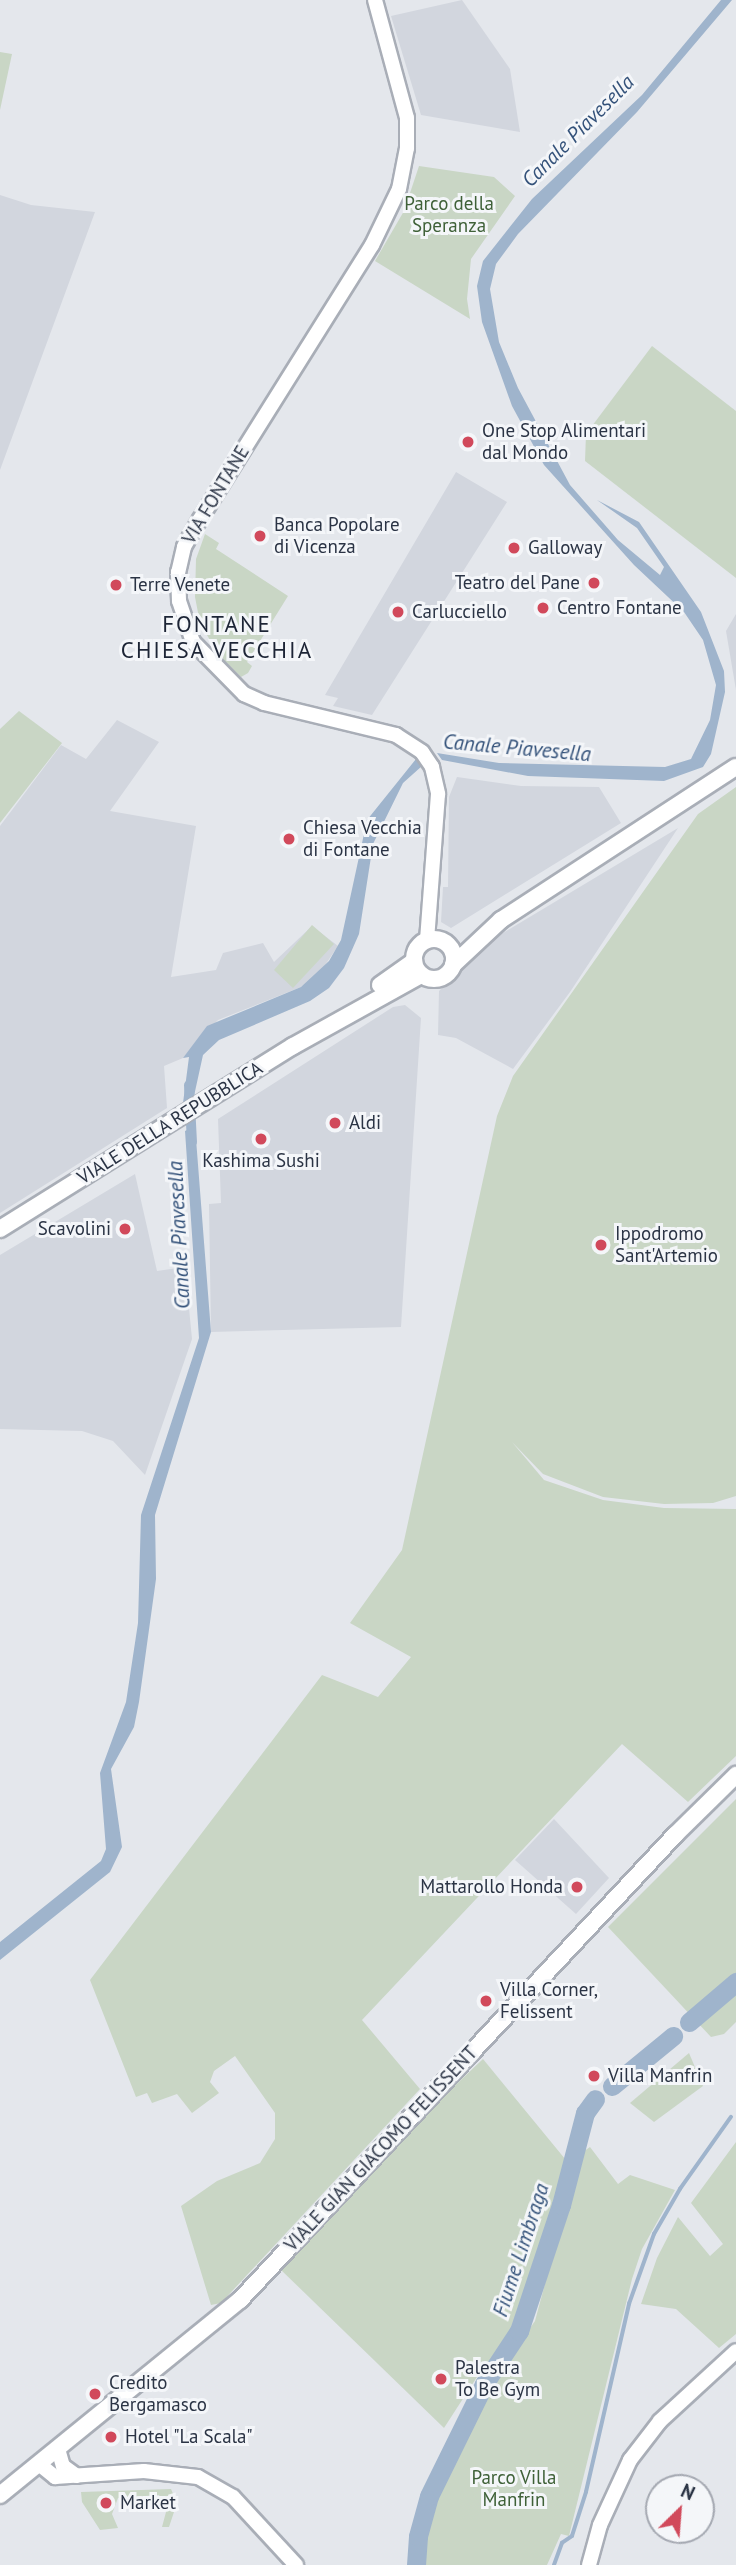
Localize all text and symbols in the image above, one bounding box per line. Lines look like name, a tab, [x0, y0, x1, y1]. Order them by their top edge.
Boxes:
water label: Canale Piavesella	[517, 70, 639, 192]
park label: Parco della Speranza	[404, 193, 494, 237]
place label: One Stop Alimentari dal Mondo	[482, 420, 647, 464]
marker: One Stop Alimentari dal Mondo	[460, 434, 476, 450]
street label: VIA FONTANE	[178, 441, 254, 549]
place label: Banca Popolare di Vicenza	[274, 514, 400, 558]
marker: Banca Popolare di Vicenza	[252, 528, 268, 544]
place label: Galloway	[528, 537, 602, 559]
marker: Galloway	[506, 540, 522, 556]
place label: Teatro del Pane	[455, 572, 580, 594]
place label: Terre Venete	[130, 574, 231, 596]
marker: Teatro del Pane	[586, 575, 602, 591]
marker: Terre Venete	[108, 577, 124, 593]
place label: Centro Fontane	[557, 597, 682, 619]
marker: Centro Fontane	[535, 600, 551, 616]
place label: Carlucciello	[412, 601, 507, 623]
marker: Carlucciello	[390, 604, 406, 620]
district label: FONTANE CHIESA VECCHIA	[122, 610, 312, 664]
water label: Canale Piavesella	[442, 729, 592, 767]
place label: Chiesa Vecchia di Fontane	[303, 817, 422, 861]
marker: Chiesa Vecchia di Fontane	[281, 831, 297, 847]
street label: VIALE DELLA REPUBBLICA	[73, 1056, 267, 1190]
place label: Aldi	[349, 1112, 381, 1134]
marker: Aldi	[327, 1115, 343, 1131]
marker: Kashima Sushi	[253, 1131, 269, 1147]
place label: Kashima Sushi	[202, 1150, 320, 1172]
water label: Canale Piavesella	[163, 1160, 195, 1310]
place label: Scavolini	[38, 1218, 111, 1240]
marker: Scavolini	[117, 1221, 133, 1237]
place label: Ippodromo Sant'Artemio	[615, 1223, 718, 1267]
marker: Ippodromo Sant'Artemio	[593, 1237, 609, 1253]
place label: Mattarollo Honda	[420, 1876, 563, 1898]
marker: Mattarollo Honda	[569, 1879, 585, 1895]
place label: Villa Corner, Felissent	[500, 1979, 598, 2023]
marker: Villa Corner, Felissent	[478, 1993, 494, 2009]
street label: VIALE GIAN GIACOMO FELISSENT	[280, 2042, 482, 2256]
place label: Villa Manfrin	[608, 2065, 712, 2087]
marker: Villa Manfrin	[586, 2068, 602, 2084]
water label: Fiume Limbraga	[488, 2180, 554, 2320]
place label: Palestra To Be Gym	[455, 2357, 540, 2401]
marker: Palestra To Be Gym	[433, 2371, 449, 2387]
place label: Credito Bergamasco	[109, 2372, 207, 2416]
marker: Credito Bergamasco	[87, 2386, 103, 2402]
place label: Hotel "La Scala"	[125, 2426, 254, 2448]
marker: Hotel "La Scala"	[103, 2429, 119, 2445]
park label: Parco Villa Manfrin	[471, 2467, 557, 2511]
north arrow	[645, 2474, 715, 2544]
text: N	[677, 2478, 699, 2505]
place label: Market	[120, 2492, 176, 2514]
marker: Market	[98, 2495, 114, 2511]

